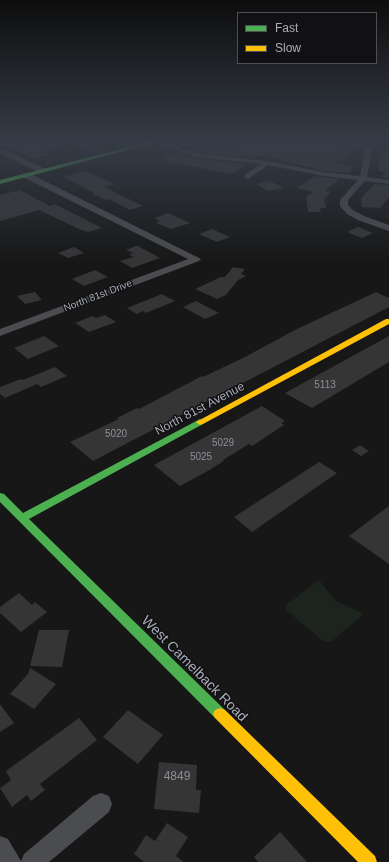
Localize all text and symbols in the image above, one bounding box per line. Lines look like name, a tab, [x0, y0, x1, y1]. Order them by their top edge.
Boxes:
legend	[237, 12, 377, 64]
text: Fast	[275, 21, 298, 35]
text: Slow	[275, 41, 301, 55]
street label: North 81st Drive	[62, 277, 134, 315]
street label: North 81st Avenue	[153, 379, 247, 439]
house number: 5113	[314, 379, 336, 391]
house number: 5020	[105, 428, 127, 440]
house number: 5029	[212, 437, 234, 449]
house number: 5025	[190, 451, 212, 463]
street label: West Camelback Road	[138, 613, 250, 725]
house number: 4849	[164, 770, 190, 784]

